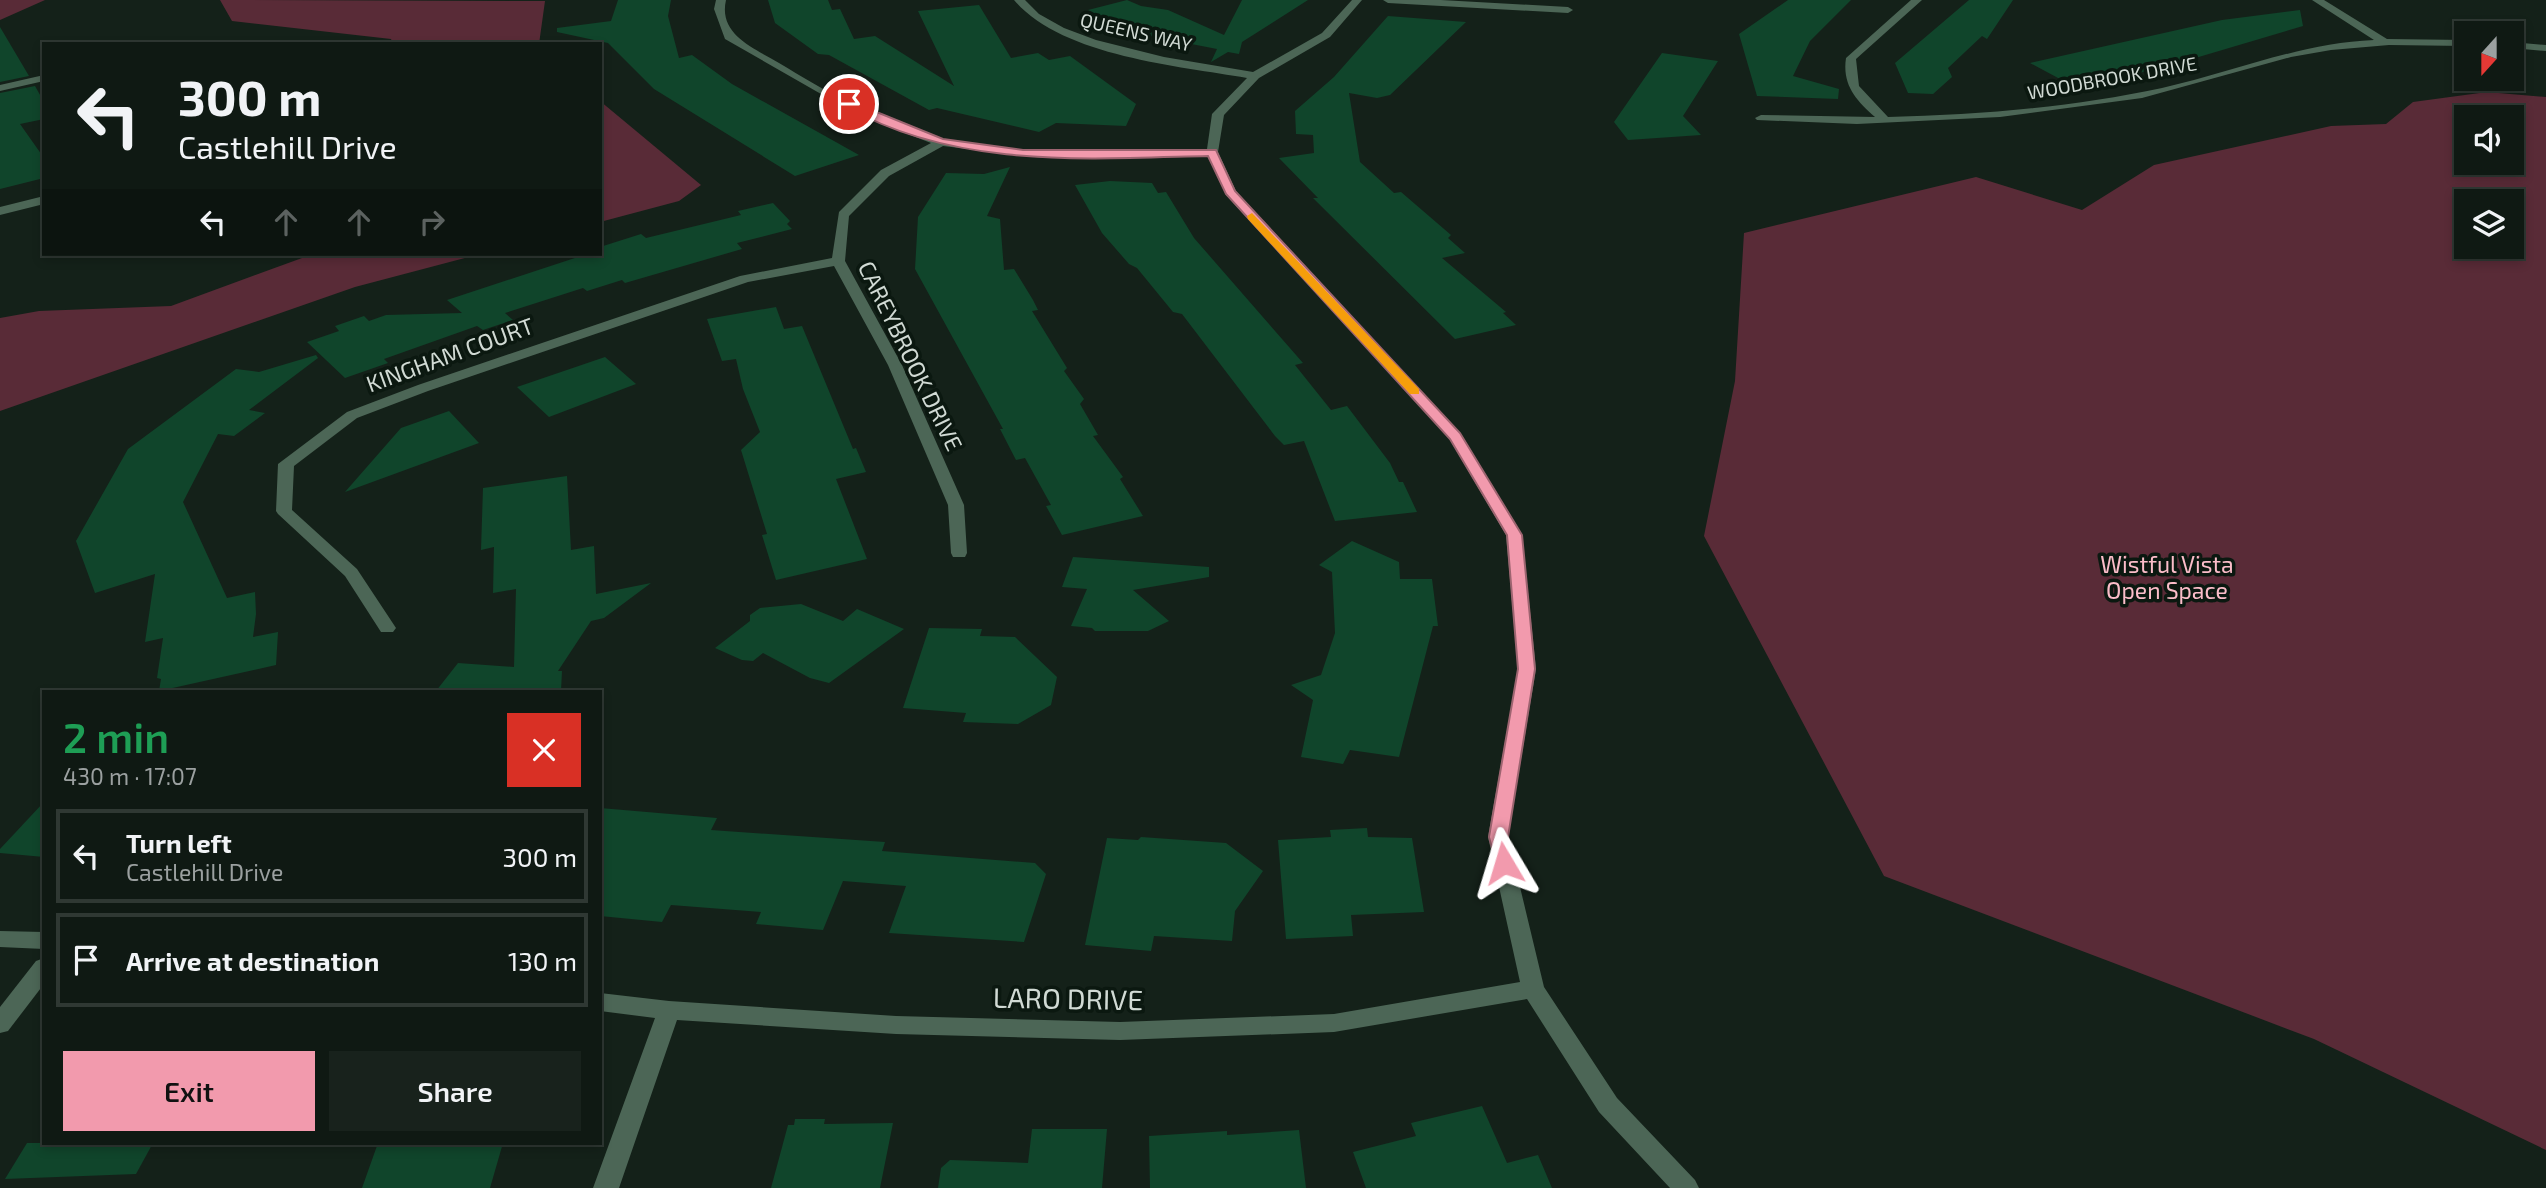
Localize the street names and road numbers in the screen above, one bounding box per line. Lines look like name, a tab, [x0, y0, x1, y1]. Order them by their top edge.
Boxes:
street label: QUEENS WAY	[1078, 7, 1194, 56]
street label: WOODBROOK DRIVE	[2025, 51, 2198, 104]
street label: CAREYBROOK DRIVE	[853, 256, 969, 455]
street label: KINGHAM COURT	[362, 311, 537, 397]
street label: LARO DRIVE	[993, 980, 1143, 1016]

